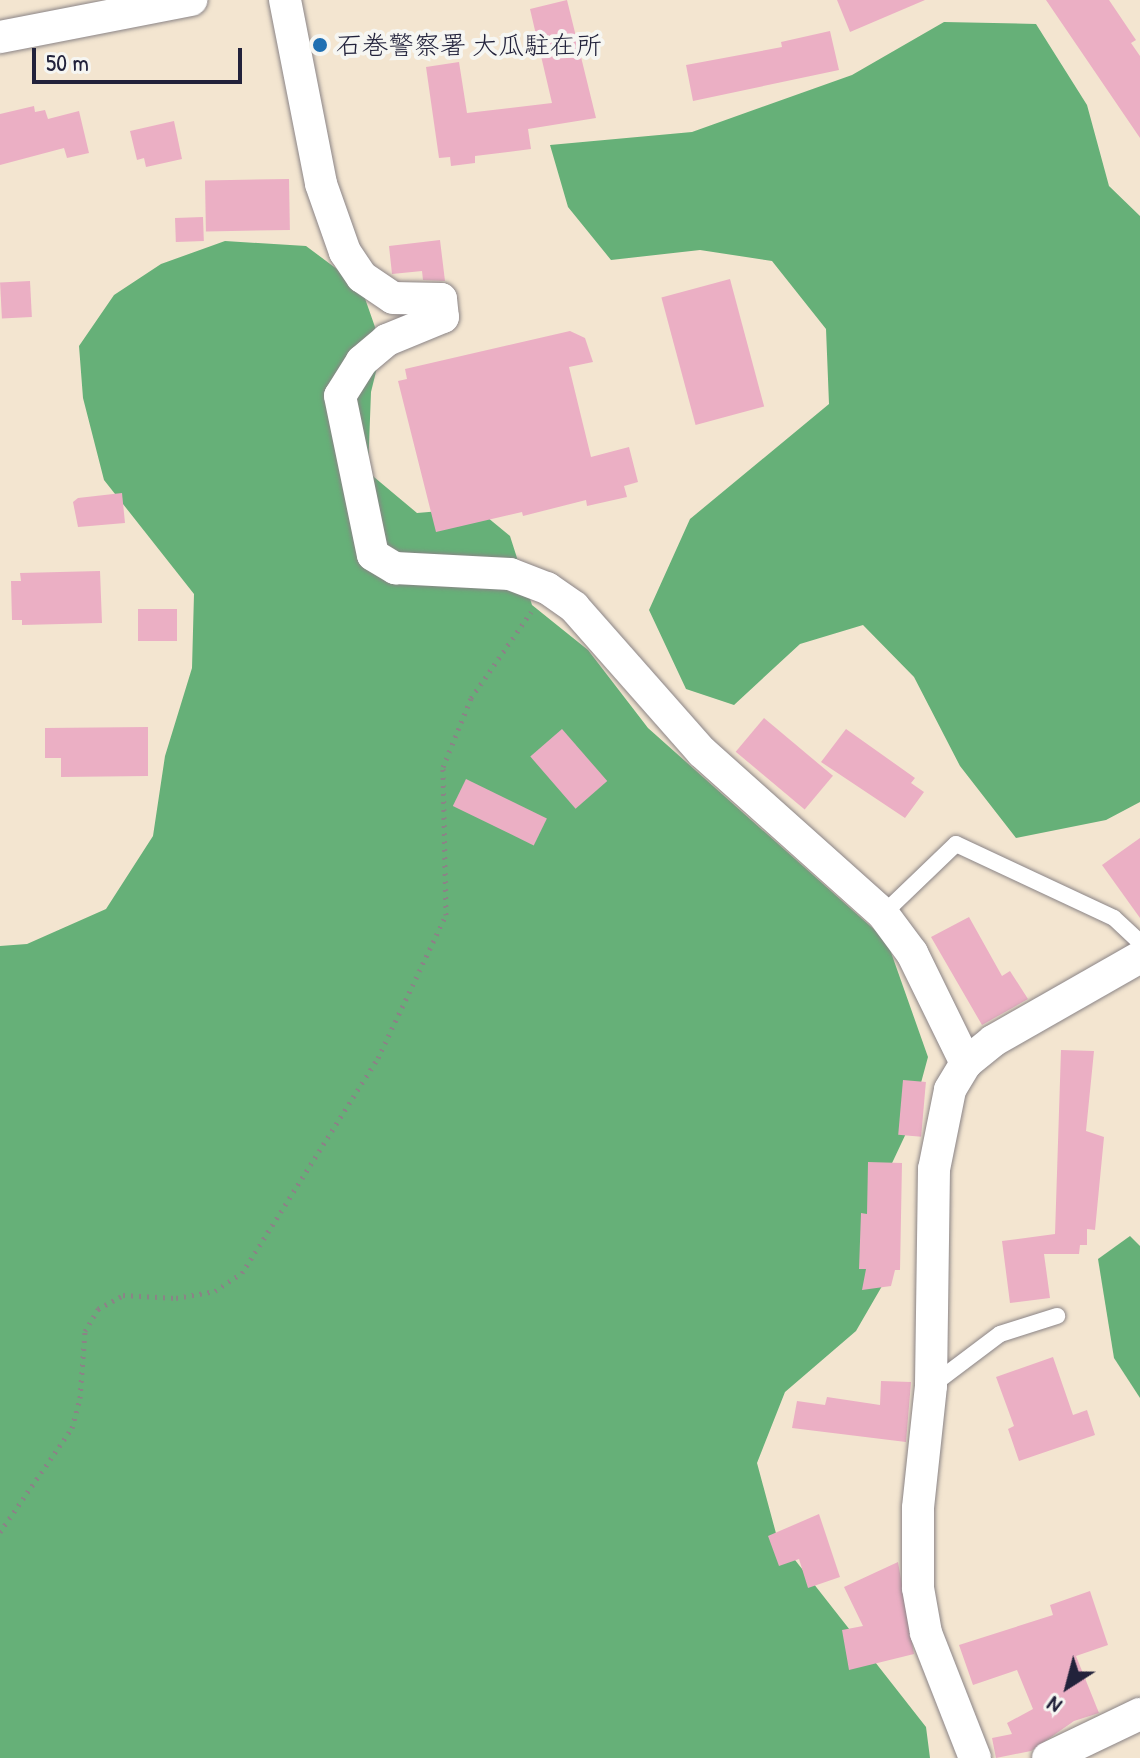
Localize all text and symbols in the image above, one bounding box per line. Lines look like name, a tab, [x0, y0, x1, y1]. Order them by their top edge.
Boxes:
place label: 石巻警察署 大瓜駐在所	[336, 29, 602, 61]
scale bar	[36, 32, 246, 82]
marker: 石巻警察署 大瓜駐在所	[311, 36, 329, 54]
text: 50 m	[46, 46, 89, 78]
north arrow	[1028, 1646, 1108, 1726]
text: N	[1040, 1690, 1067, 1721]

